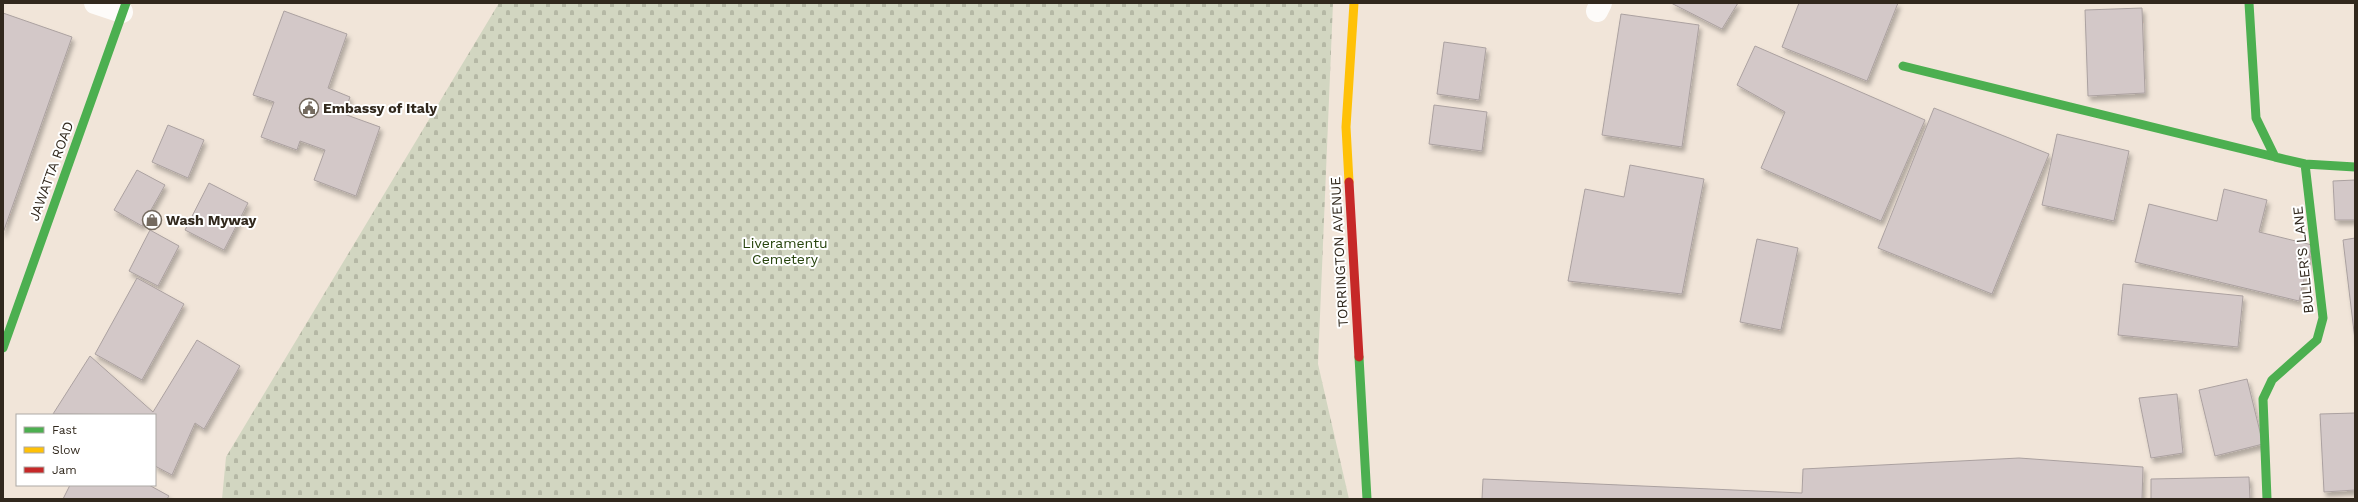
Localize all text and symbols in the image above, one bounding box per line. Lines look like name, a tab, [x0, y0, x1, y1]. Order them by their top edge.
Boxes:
public building icon: Embassy of Italy	[298, 97, 320, 119]
place label: Embassy of Italy	[323, 100, 437, 116]
street label: JAWATTA ROAD	[26, 119, 76, 223]
street label: TORRINGTON AVENUE	[1327, 176, 1351, 327]
street label: BULLER'S LANE	[2289, 205, 2317, 314]
shop icon: Wash Myway	[141, 209, 163, 231]
place label: Wash Myway	[166, 212, 256, 228]
park label: Liveramentu Cemetery	[742, 235, 828, 267]
legend	[16, 414, 156, 486]
text: Fast	[52, 423, 77, 437]
text: Slow	[52, 443, 80, 457]
text: Jam	[52, 463, 77, 477]

